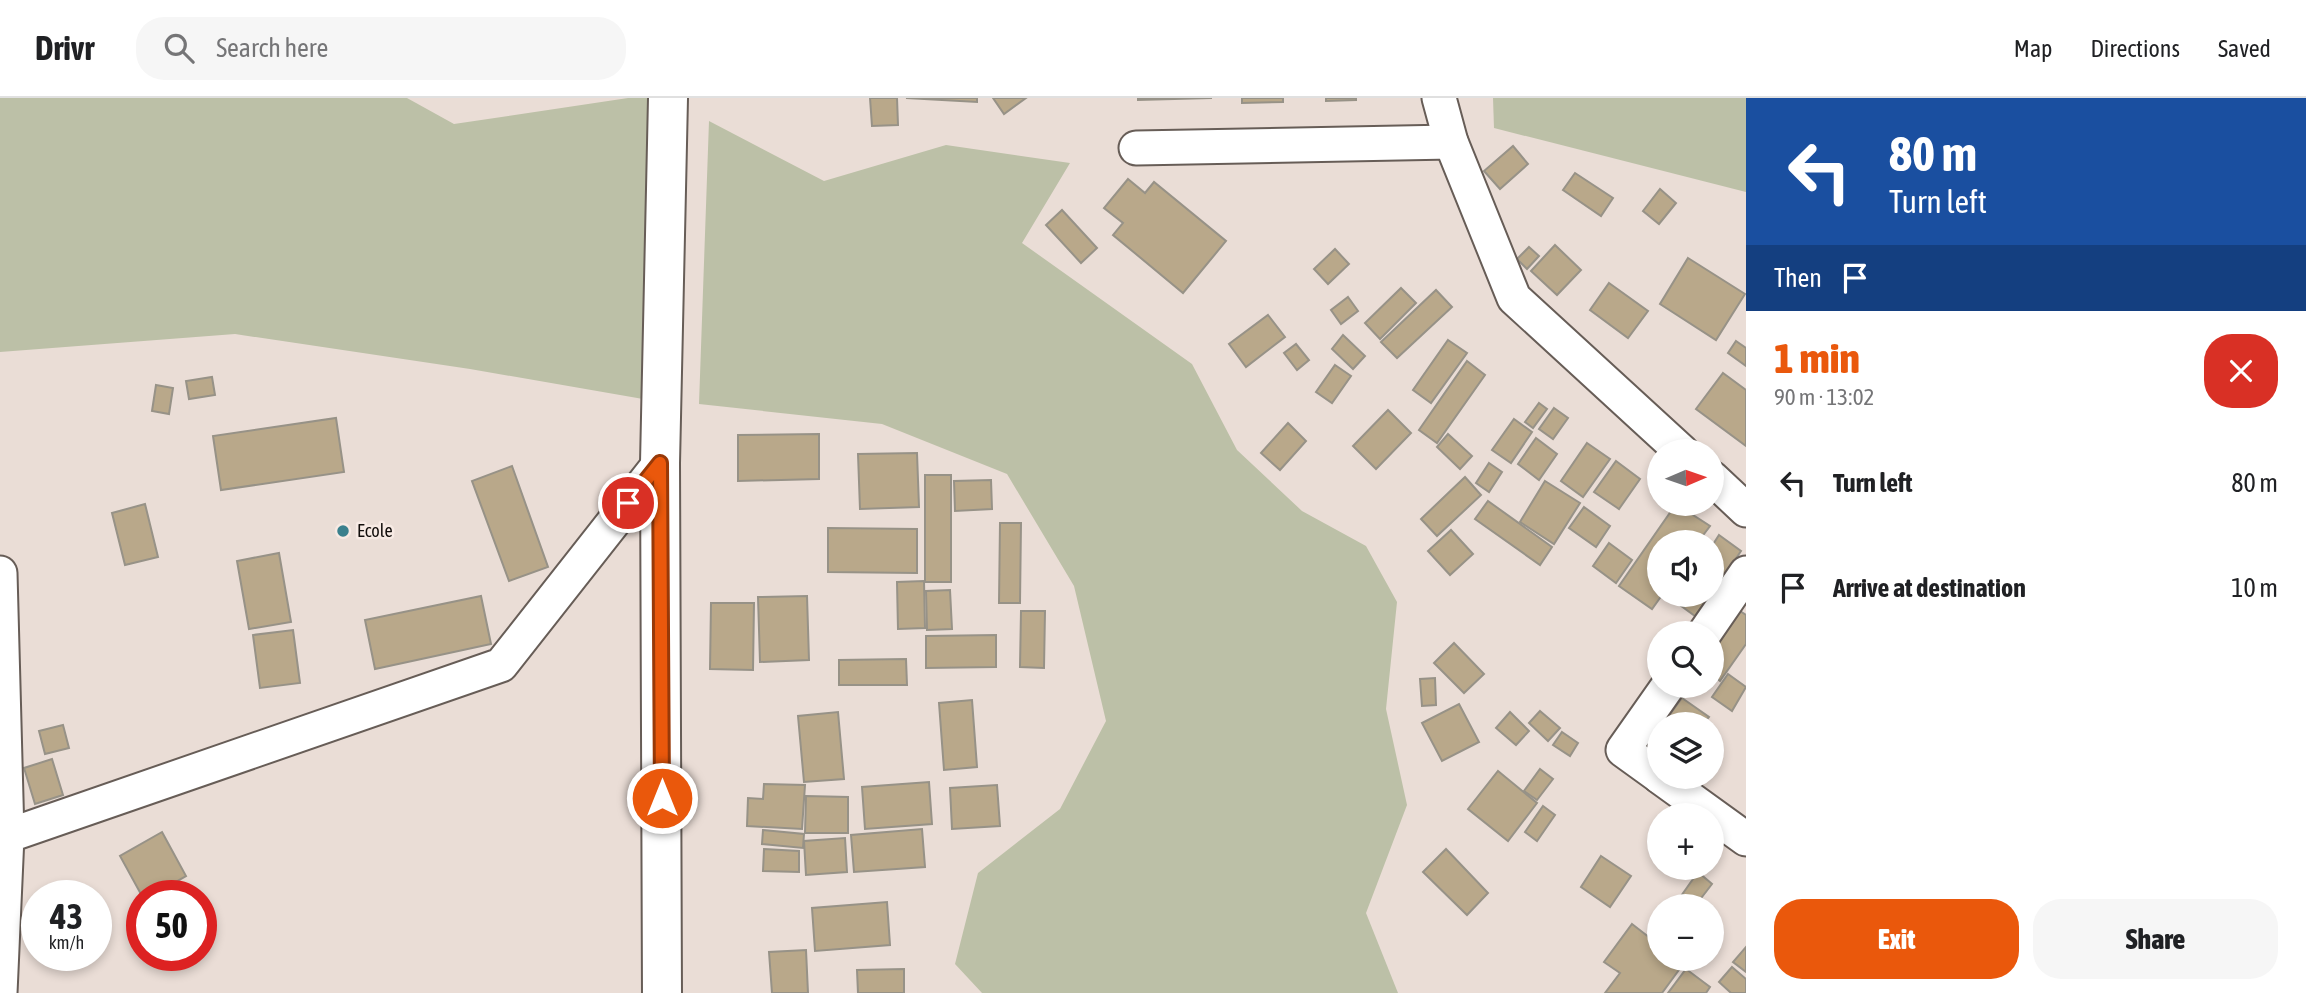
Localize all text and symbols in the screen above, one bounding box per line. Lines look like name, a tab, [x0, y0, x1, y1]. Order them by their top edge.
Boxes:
search box	[136, 17, 626, 80]
text: Drivr	[35, 29, 94, 67]
icon: search	[160, 29, 198, 67]
text: Search here	[216, 33, 328, 63]
text: Map	[2014, 35, 2052, 62]
text: Directions	[2090, 35, 2180, 62]
text: Saved	[2218, 35, 2271, 62]
text: 80 m	[1889, 125, 1977, 181]
icon: left	[1774, 126, 1865, 217]
text: Turn left	[1889, 183, 1987, 220]
icon: arrive	[1836, 259, 1874, 297]
text: Then	[1774, 263, 1822, 293]
text: 1 min	[1774, 334, 1860, 382]
button: close	[2204, 334, 2278, 408]
text: 90 m · 13:02	[1774, 384, 1874, 410]
north arrow	[1647, 439, 1724, 516]
map controls	[1647, 439, 1724, 971]
icon: left	[1774, 464, 1812, 502]
text: Turn left	[1833, 468, 1913, 498]
text: 80 m	[2231, 468, 2278, 498]
pin	[598, 473, 658, 533]
icon: arrive	[609, 484, 647, 522]
place label: Ecole	[357, 520, 393, 541]
marker: Ecole	[335, 523, 351, 539]
button: sound	[1647, 530, 1724, 607]
icon: arrive	[1774, 569, 1812, 607]
text: Arrive at destination	[1833, 573, 2026, 603]
text: 10 m	[2231, 573, 2278, 603]
button: search	[1647, 621, 1724, 698]
button: layers	[1647, 712, 1724, 789]
position arrow	[625, 761, 699, 835]
button: +	[1647, 803, 1724, 880]
speed limit sign: 50	[126, 880, 217, 971]
button: −	[1647, 894, 1724, 971]
text: 43	[50, 896, 83, 936]
button: Exit	[1774, 899, 2019, 979]
button: Share	[2033, 899, 2278, 979]
text: km/h	[49, 932, 84, 953]

